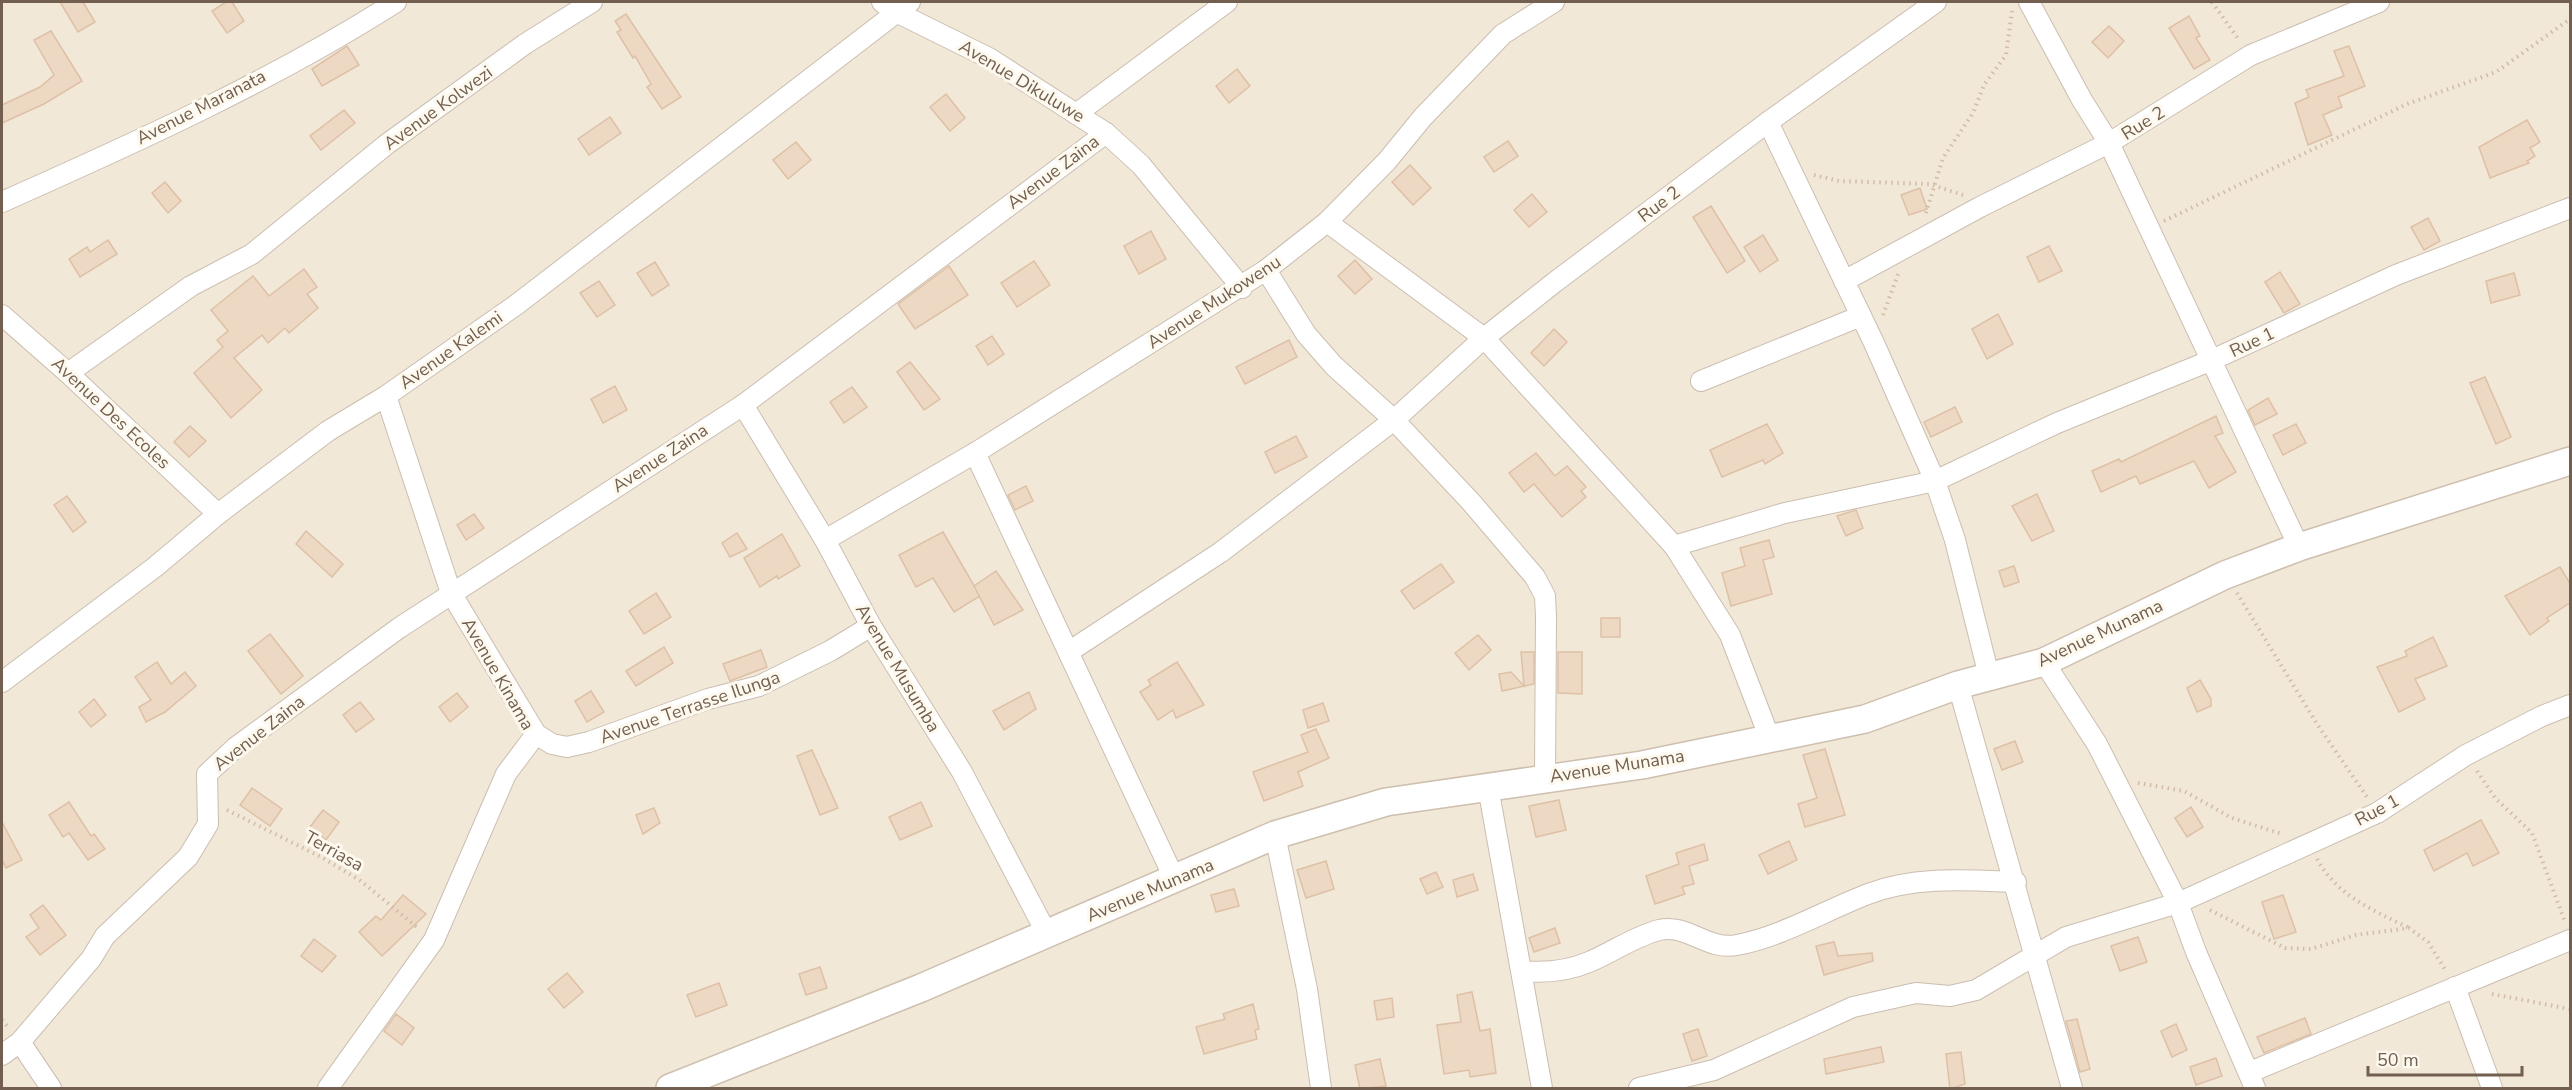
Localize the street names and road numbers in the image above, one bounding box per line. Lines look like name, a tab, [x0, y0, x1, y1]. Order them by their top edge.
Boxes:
street label: Avenue Dikuluwe	[955, 34, 1089, 128]
street label: Avenue Kolwezi	[379, 60, 497, 156]
street label: Avenue Maranata	[132, 64, 270, 150]
street label: Rue 2	[2117, 100, 2169, 146]
street label: Avenue Zaina	[1002, 129, 1104, 215]
street label: Rue 2	[1633, 180, 1685, 228]
street label: Avenue Mukowenu	[1142, 250, 1286, 354]
street label: Avenue Kalemi	[395, 305, 507, 395]
street label: Rue 1	[2226, 321, 2278, 363]
street label: Avenue Des Ecoles	[46, 352, 176, 474]
street label: Avenue Zaina	[607, 418, 713, 498]
street label: Avenue Munama	[2033, 593, 2167, 673]
street label: Avenue Musumba	[850, 599, 946, 737]
street label: Avenue Kinama	[456, 613, 540, 735]
street label: Avenue Terrasse Ilunga	[597, 665, 783, 749]
street label: Avenue Zaina	[208, 690, 310, 776]
street label: Avenue Munama	[1548, 744, 1686, 788]
street label: Rue 1	[2351, 788, 2403, 832]
street label: Terriasa	[300, 825, 368, 877]
street label: Avenue Munama	[1083, 852, 1217, 928]

